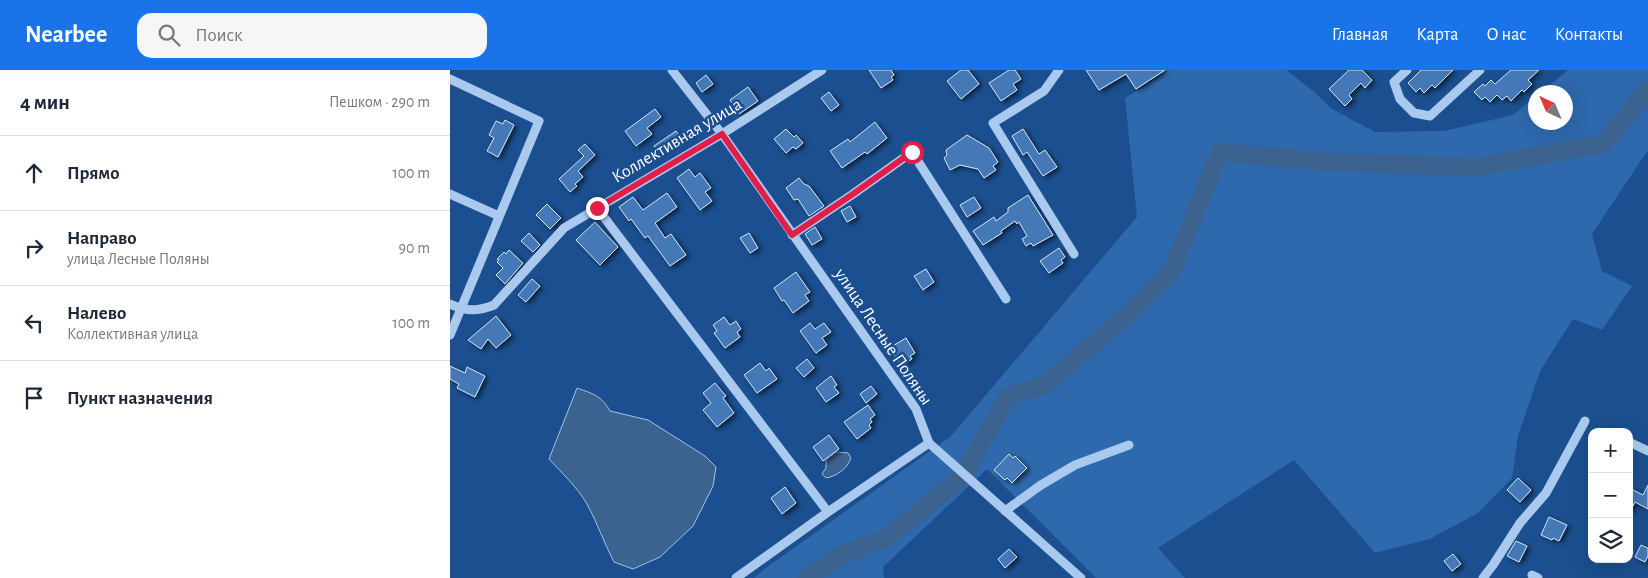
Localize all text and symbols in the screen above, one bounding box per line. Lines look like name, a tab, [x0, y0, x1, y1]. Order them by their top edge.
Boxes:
search box	[137, 13, 487, 58]
icon: search	[155, 21, 183, 49]
text: Nearbee	[25, 23, 107, 47]
text: Поиск	[195, 26, 243, 45]
text: Главная	[1332, 26, 1388, 44]
text: Карта	[1416, 26, 1458, 44]
text: О нас	[1486, 26, 1527, 44]
text: Контакты	[1555, 26, 1623, 44]
north arrow	[1528, 85, 1573, 130]
text: 4 мин	[20, 92, 70, 113]
text: Пешком · 290 m	[329, 94, 430, 110]
street label: Коллективная улица	[609, 95, 745, 187]
route start	[901, 141, 924, 164]
icon: ahead	[20, 159, 48, 187]
text: Прямо	[67, 164, 120, 183]
text: 100 m	[392, 165, 430, 181]
route end	[586, 197, 609, 220]
text: Направо	[67, 229, 137, 248]
icon: right	[20, 234, 48, 262]
text: 90 m	[399, 240, 430, 256]
text: улица Лесные Поляны	[67, 251, 210, 267]
street label: улица Лесные Поляны	[830, 265, 935, 409]
text: Налево	[67, 304, 126, 323]
icon: left	[20, 309, 48, 337]
text: 100 m	[392, 315, 430, 331]
text: Коллективная улица	[67, 326, 198, 342]
icon: arrive	[20, 384, 48, 412]
text: Пункт назначения	[67, 389, 213, 408]
map controls	[1588, 428, 1633, 563]
button: +	[1588, 428, 1633, 473]
button: −	[1588, 473, 1633, 518]
button: layers	[1588, 518, 1633, 563]

